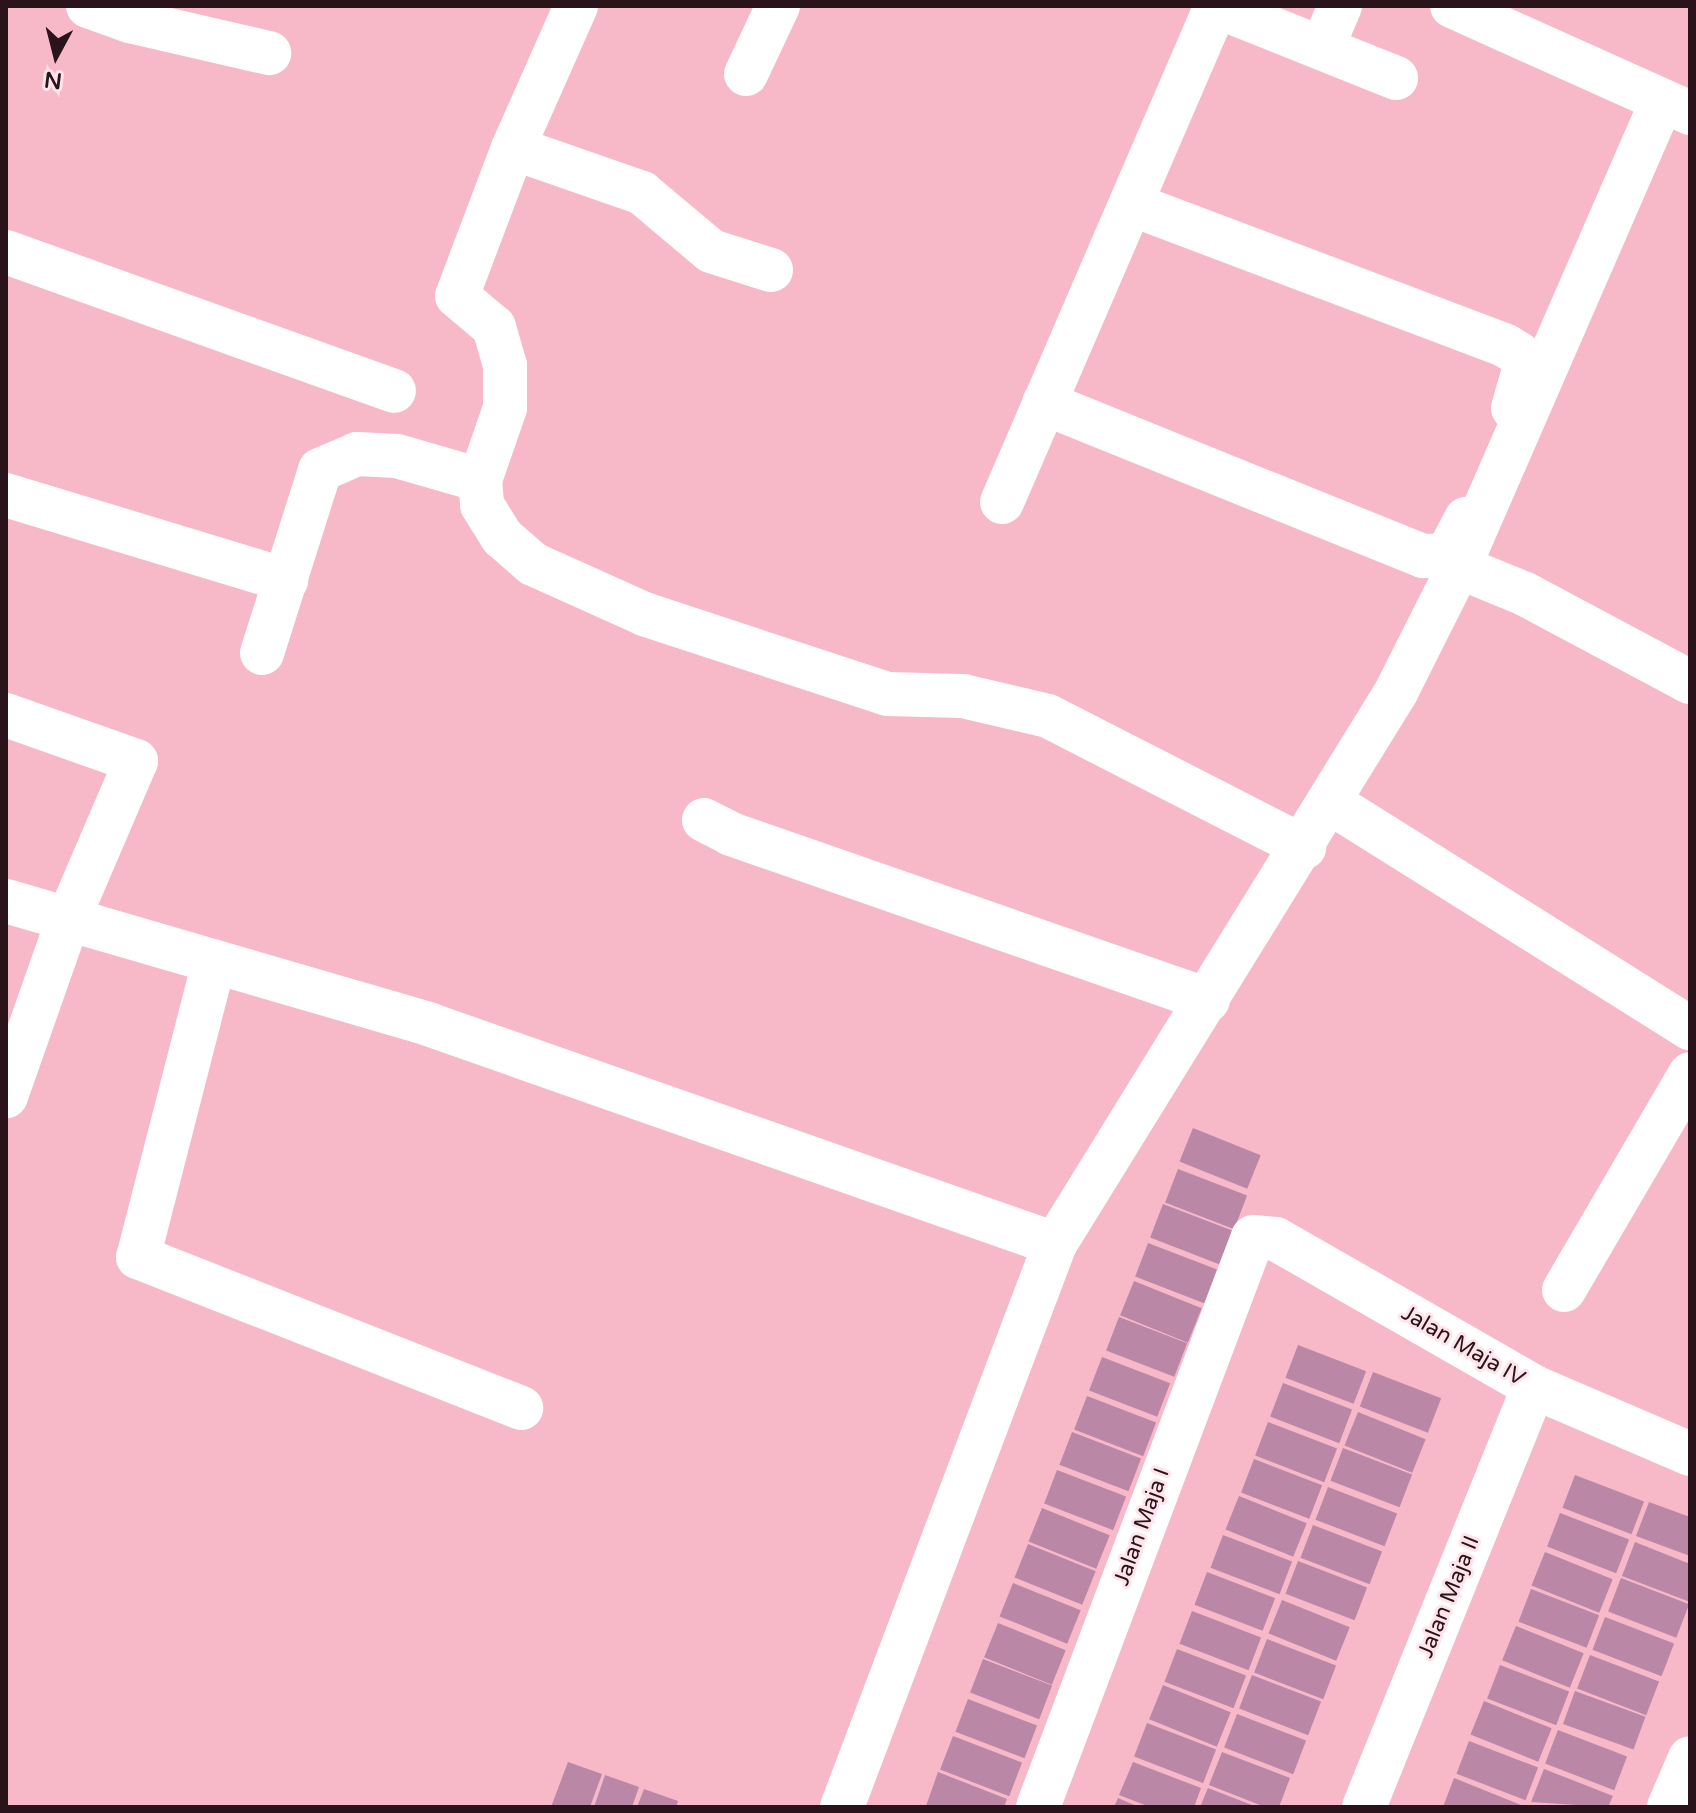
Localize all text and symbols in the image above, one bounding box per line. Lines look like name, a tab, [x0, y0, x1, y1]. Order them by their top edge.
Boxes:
north arrow	[16, 16, 96, 96]
text: N	[43, 66, 63, 94]
street label: Jalan Maja IV	[1396, 1300, 1530, 1392]
street label: Jalan Maja I	[1109, 1465, 1175, 1589]
street label: Jalan Maja II	[1413, 1532, 1485, 1662]

